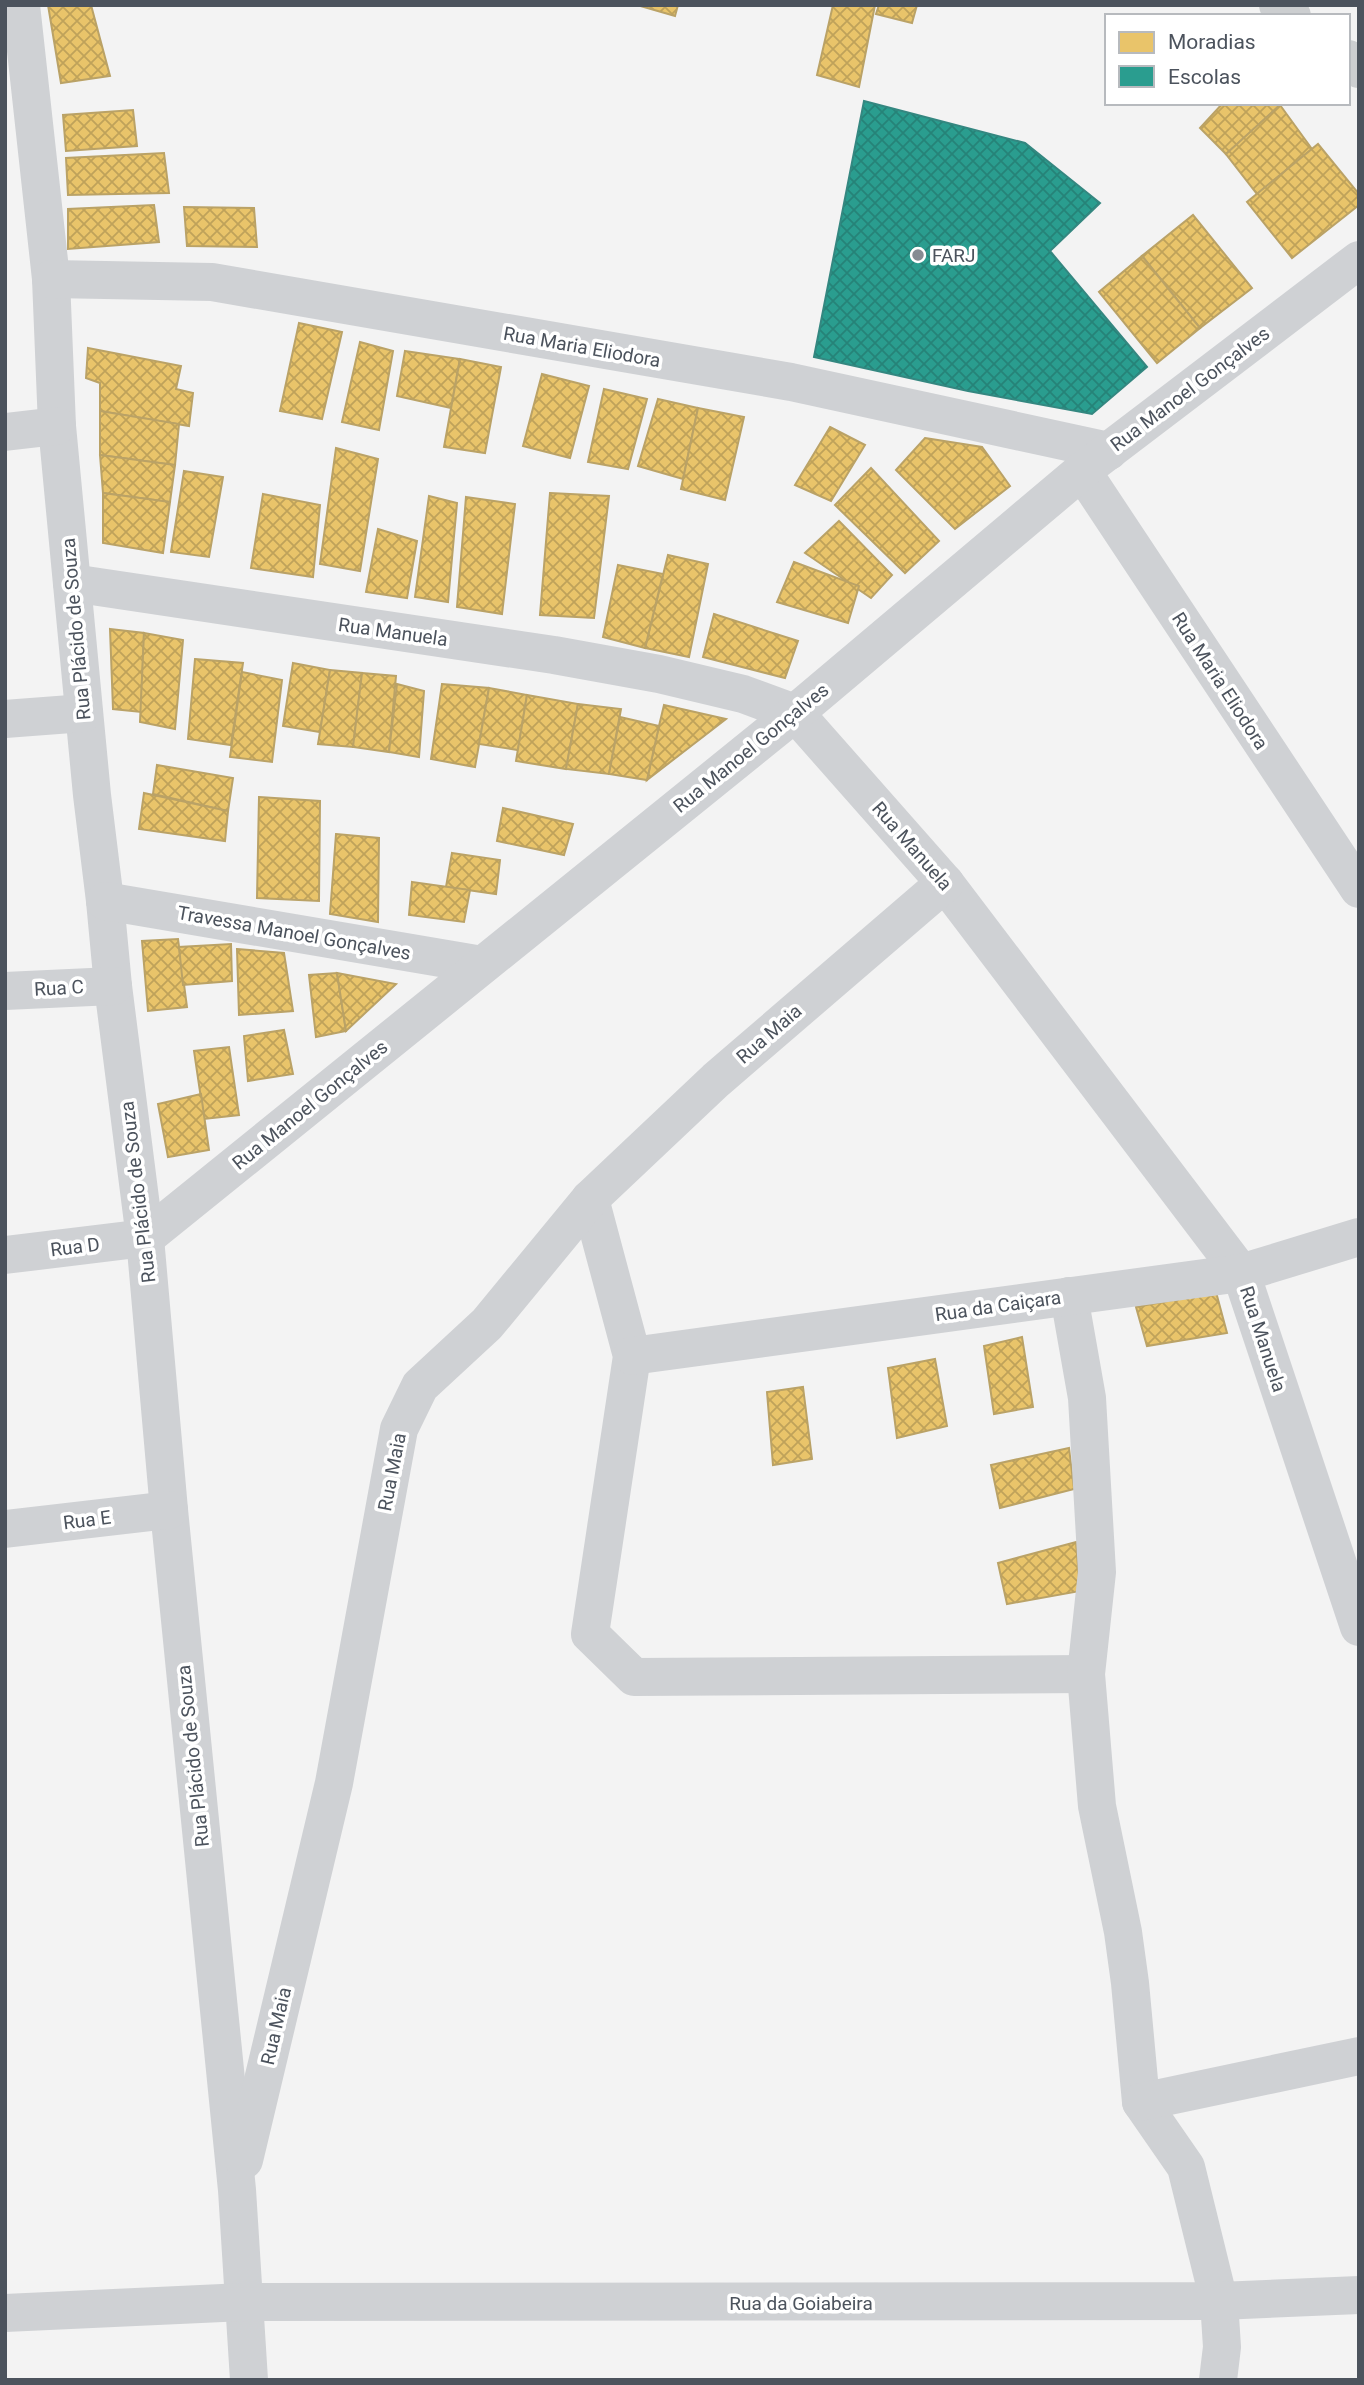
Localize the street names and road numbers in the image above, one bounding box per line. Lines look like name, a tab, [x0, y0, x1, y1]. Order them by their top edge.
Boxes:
street label: Rua Maria Eliodora	[502, 322, 662, 372]
street label: Rua Manoel Gonçalves	[1106, 322, 1274, 456]
street label: Rua Plácido de Souza	[57, 537, 95, 721]
street label: Rua Maria Eliodora	[1167, 608, 1273, 754]
street label: Rua Manuela	[337, 613, 449, 651]
street label: Rua Manoel Gonçalves	[669, 678, 833, 818]
street label: Rua Manuela	[867, 797, 957, 895]
street label: Travessa Manoel Gonçalves	[176, 901, 412, 965]
street label: Rua C	[34, 975, 84, 1001]
street label: Rua Maia	[732, 999, 806, 1069]
street label: Rua Manoel Gonçalves	[228, 1035, 392, 1175]
street label: Rua Plácido de Souza	[115, 1100, 161, 1284]
street label: Rua D	[49, 1233, 101, 1261]
street label: Rua Manuela	[1235, 1283, 1291, 1395]
street label: Rua da Caiçara	[934, 1286, 1062, 1326]
street label: Rua Maia	[373, 1431, 411, 1513]
street label: Rua E	[62, 1506, 112, 1534]
street label: Rua Plácido de Souza	[172, 1664, 214, 1848]
street label: Rua Maia	[256, 1985, 296, 2067]
street label: Rua da Goiabeira	[729, 2292, 873, 2315]

